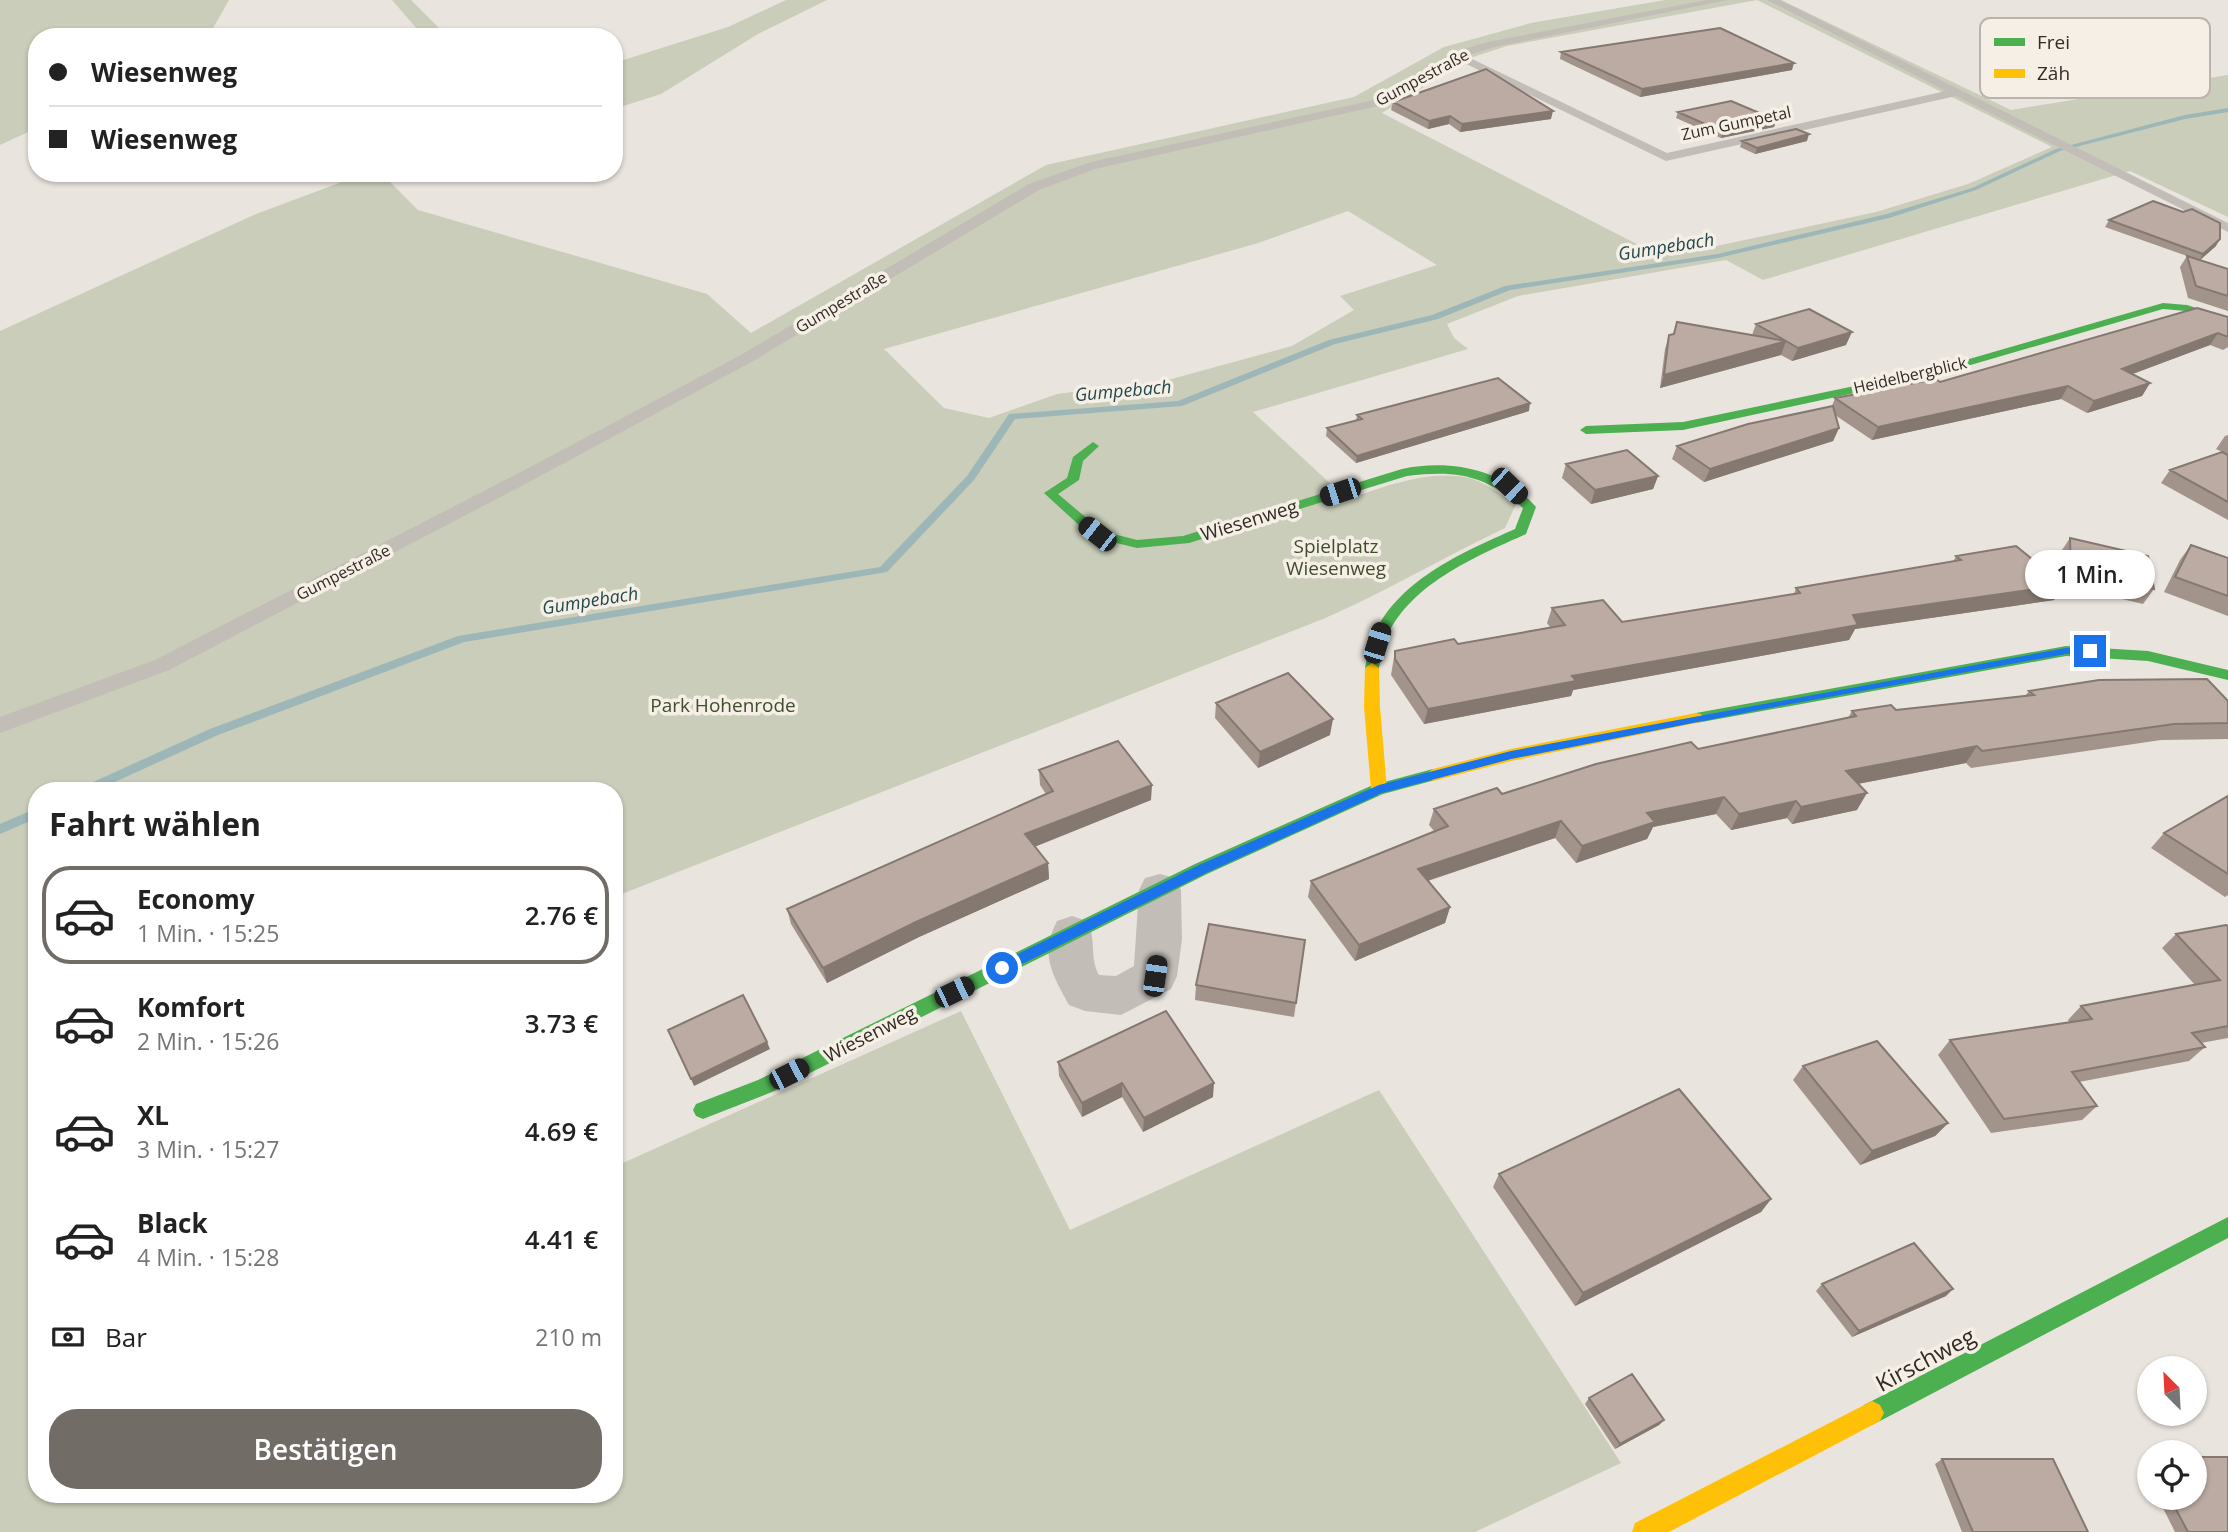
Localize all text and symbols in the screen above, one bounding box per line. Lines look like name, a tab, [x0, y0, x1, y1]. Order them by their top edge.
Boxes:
legend	[1980, 18, 2210, 98]
text: Frei	[2037, 29, 2070, 55]
street label: Gumpestraße	[1371, 43, 1473, 111]
text: Wiesenweg	[91, 54, 237, 90]
text: Zäh	[2037, 60, 2070, 86]
street label: Zum Gumpetal	[1679, 101, 1793, 145]
text: Wiesenweg	[91, 121, 237, 157]
water label: Gumpebach	[1616, 227, 1716, 265]
street label: Gumpestraße	[791, 266, 891, 338]
street label: Heidelbergblick	[1851, 351, 1969, 399]
water label: Gumpebach	[1074, 374, 1172, 406]
car	[1487, 464, 1532, 508]
car	[1317, 476, 1364, 508]
street label: Wiesenweg	[1197, 493, 1301, 547]
car	[1074, 513, 1121, 555]
park label: Spielplatz Wiesenweg	[1286, 533, 1386, 581]
street label: Gumpestraße	[292, 539, 394, 605]
callout: 1 Min.	[2025, 550, 2155, 598]
text: 1 Min.	[2056, 558, 2124, 590]
water label: Gumpebach	[540, 581, 640, 619]
car	[1361, 620, 1394, 666]
route end	[2074, 635, 2106, 667]
park label: Park Hohenrode	[650, 692, 796, 718]
text: Fahrt wählen	[49, 802, 261, 845]
text: Economy	[137, 881, 255, 917]
icon: car	[53, 884, 116, 947]
text: 2.76 €	[525, 897, 598, 933]
text: 1 Min. · 15:25	[137, 917, 279, 949]
route start	[986, 952, 1018, 984]
car	[1142, 954, 1169, 998]
car	[931, 973, 978, 1011]
text: Komfort	[137, 989, 245, 1025]
icon: car	[53, 992, 116, 1055]
street label: Wiesenweg	[820, 1000, 920, 1068]
text: 3.73 €	[525, 1005, 598, 1041]
text: 2 Min. · 15:26	[137, 1025, 279, 1057]
car	[766, 1055, 813, 1093]
text: XL	[137, 1097, 169, 1133]
icon: car	[53, 1100, 116, 1163]
text: 4.69 €	[525, 1113, 598, 1149]
text: 3 Min. · 15:27	[137, 1133, 279, 1165]
text: Black	[137, 1205, 208, 1241]
icon: car	[53, 1208, 116, 1271]
text: 4.41 €	[525, 1221, 598, 1257]
text: 4 Min. · 15:28	[137, 1241, 279, 1273]
icon: cash	[49, 1318, 87, 1356]
text: Bar	[105, 1319, 147, 1355]
street label: Kirschweg	[1870, 1319, 1981, 1399]
text: 210 m	[535, 1321, 602, 1353]
north arrow	[2137, 1356, 2207, 1426]
map controls	[2137, 1356, 2207, 1510]
button: Bestätigen	[49, 1409, 602, 1489]
button: locate	[2137, 1440, 2207, 1510]

